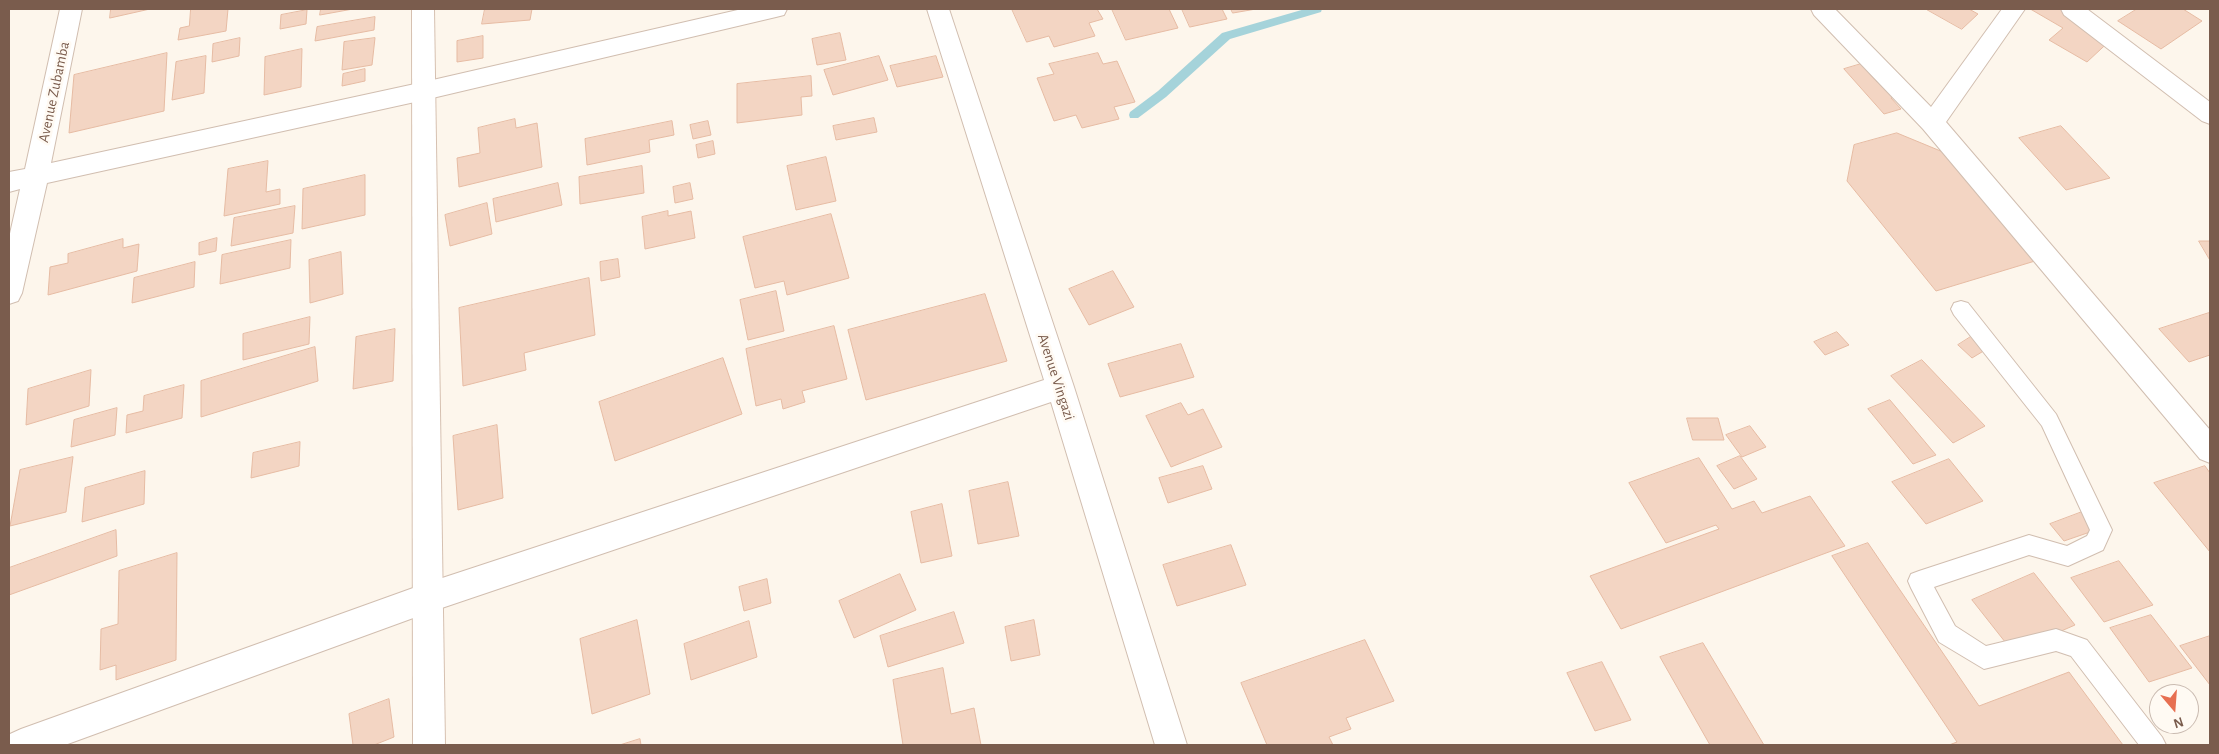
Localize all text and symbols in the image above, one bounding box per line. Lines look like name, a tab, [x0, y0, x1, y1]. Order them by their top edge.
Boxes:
street label: Avenue Zubamba	[35, 40, 73, 144]
street label: Avenue Vingazi	[1034, 331, 1078, 423]
north arrow	[2149, 684, 2199, 734]
text: N	[2172, 714, 2185, 730]

